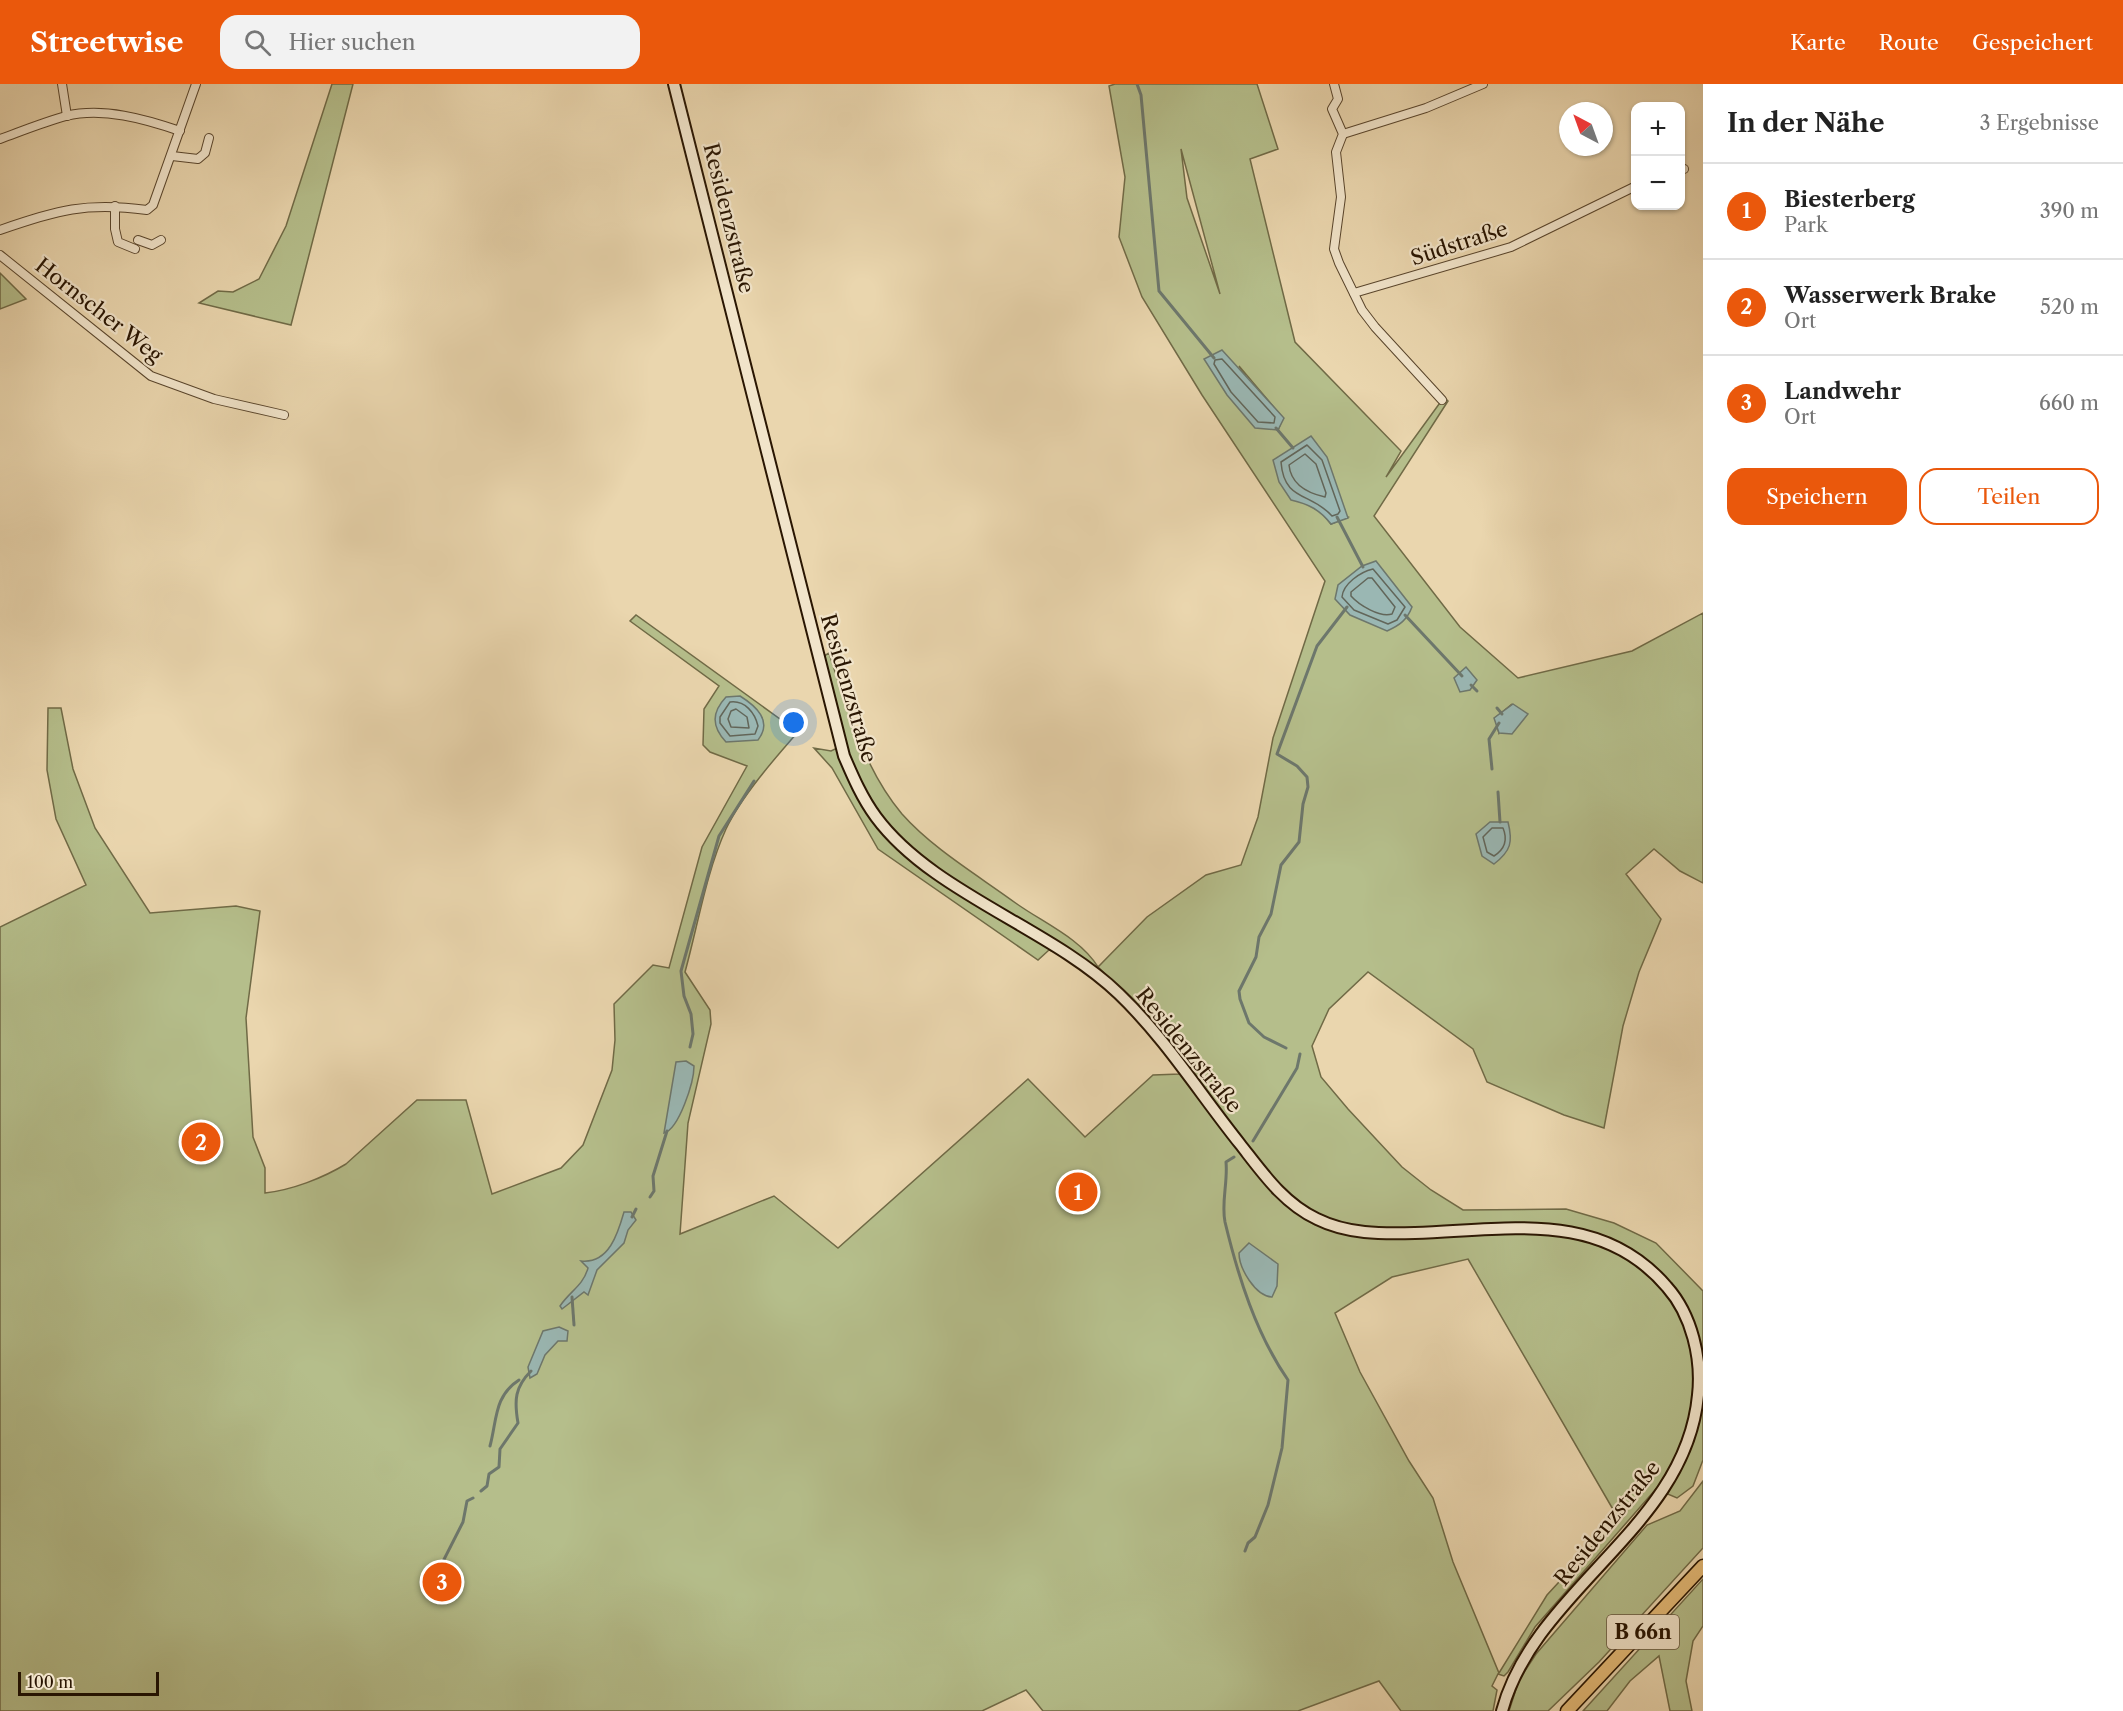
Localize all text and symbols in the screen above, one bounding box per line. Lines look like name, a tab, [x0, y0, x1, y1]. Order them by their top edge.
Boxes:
search box	[220, 15, 640, 69]
text: Streetwise	[30, 25, 184, 59]
icon: search	[241, 26, 274, 59]
text: Hier suchen	[289, 29, 416, 56]
text: Karte	[1790, 30, 1846, 55]
text: Route	[1879, 30, 1939, 55]
text: Gespeichert	[1972, 30, 2093, 55]
north arrow	[1559, 102, 1613, 156]
map controls	[1631, 102, 1685, 210]
button: +	[1631, 102, 1685, 156]
text: In der Nähe	[1727, 107, 1884, 139]
text: 3 Ergebnisse	[1980, 111, 2099, 135]
street label: Residenzstraße	[698, 140, 760, 296]
button: −	[1631, 156, 1685, 210]
text: Biesterberg	[1784, 186, 1915, 213]
text: 1	[1742, 199, 1751, 223]
text: 390 m	[2040, 199, 2099, 223]
text: Park	[1784, 213, 1827, 237]
street label: Südstraße	[1407, 216, 1511, 270]
street label: Hornscher Weg	[30, 253, 168, 368]
text: Wasserwerk Brake	[1784, 282, 1996, 309]
text: 2	[1741, 295, 1752, 319]
text: 520 m	[2040, 295, 2099, 319]
text: Ort	[1784, 309, 1816, 333]
text: Landwehr	[1784, 378, 1901, 405]
text: 3	[1741, 391, 1752, 415]
text: 660 m	[2039, 391, 2099, 415]
text: Ort	[1784, 405, 1816, 429]
button: Speichern	[1727, 468, 1907, 525]
button: Teilen	[1919, 468, 2099, 525]
street label: Residenzstraße	[816, 611, 882, 765]
your location	[779, 708, 808, 737]
street label: Residenzstraße	[1131, 982, 1247, 1118]
pin: 2	[182, 1120, 220, 1164]
pin: 1	[1058, 1170, 1098, 1214]
street label: Residenzstraße	[1549, 1455, 1665, 1591]
pin: 3	[422, 1560, 462, 1604]
road number: B 66n	[1607, 1615, 1679, 1649]
scale bar	[18, 1669, 159, 1696]
text: 100 m	[27, 1672, 73, 1692]

